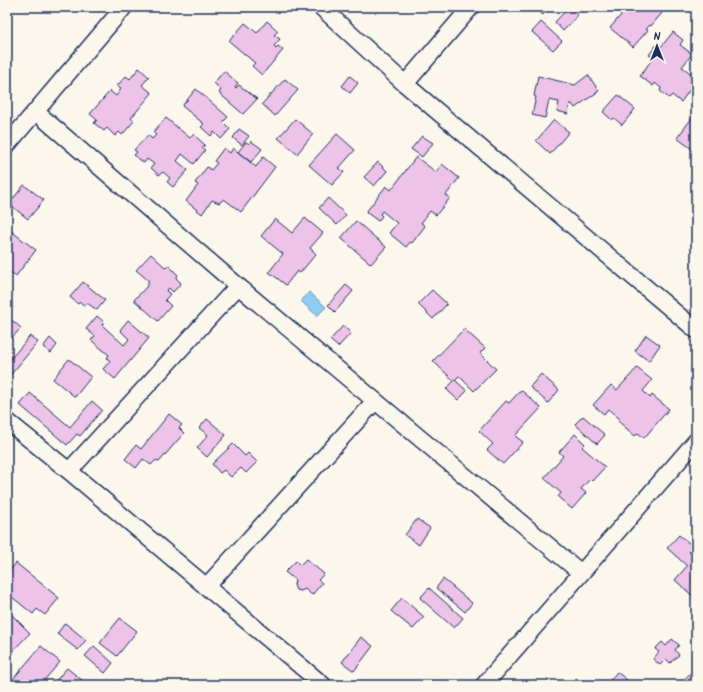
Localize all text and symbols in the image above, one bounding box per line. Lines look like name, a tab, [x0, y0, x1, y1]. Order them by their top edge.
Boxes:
north arrow	[637, 26, 677, 66]
text: N	[654, 28, 661, 46]

